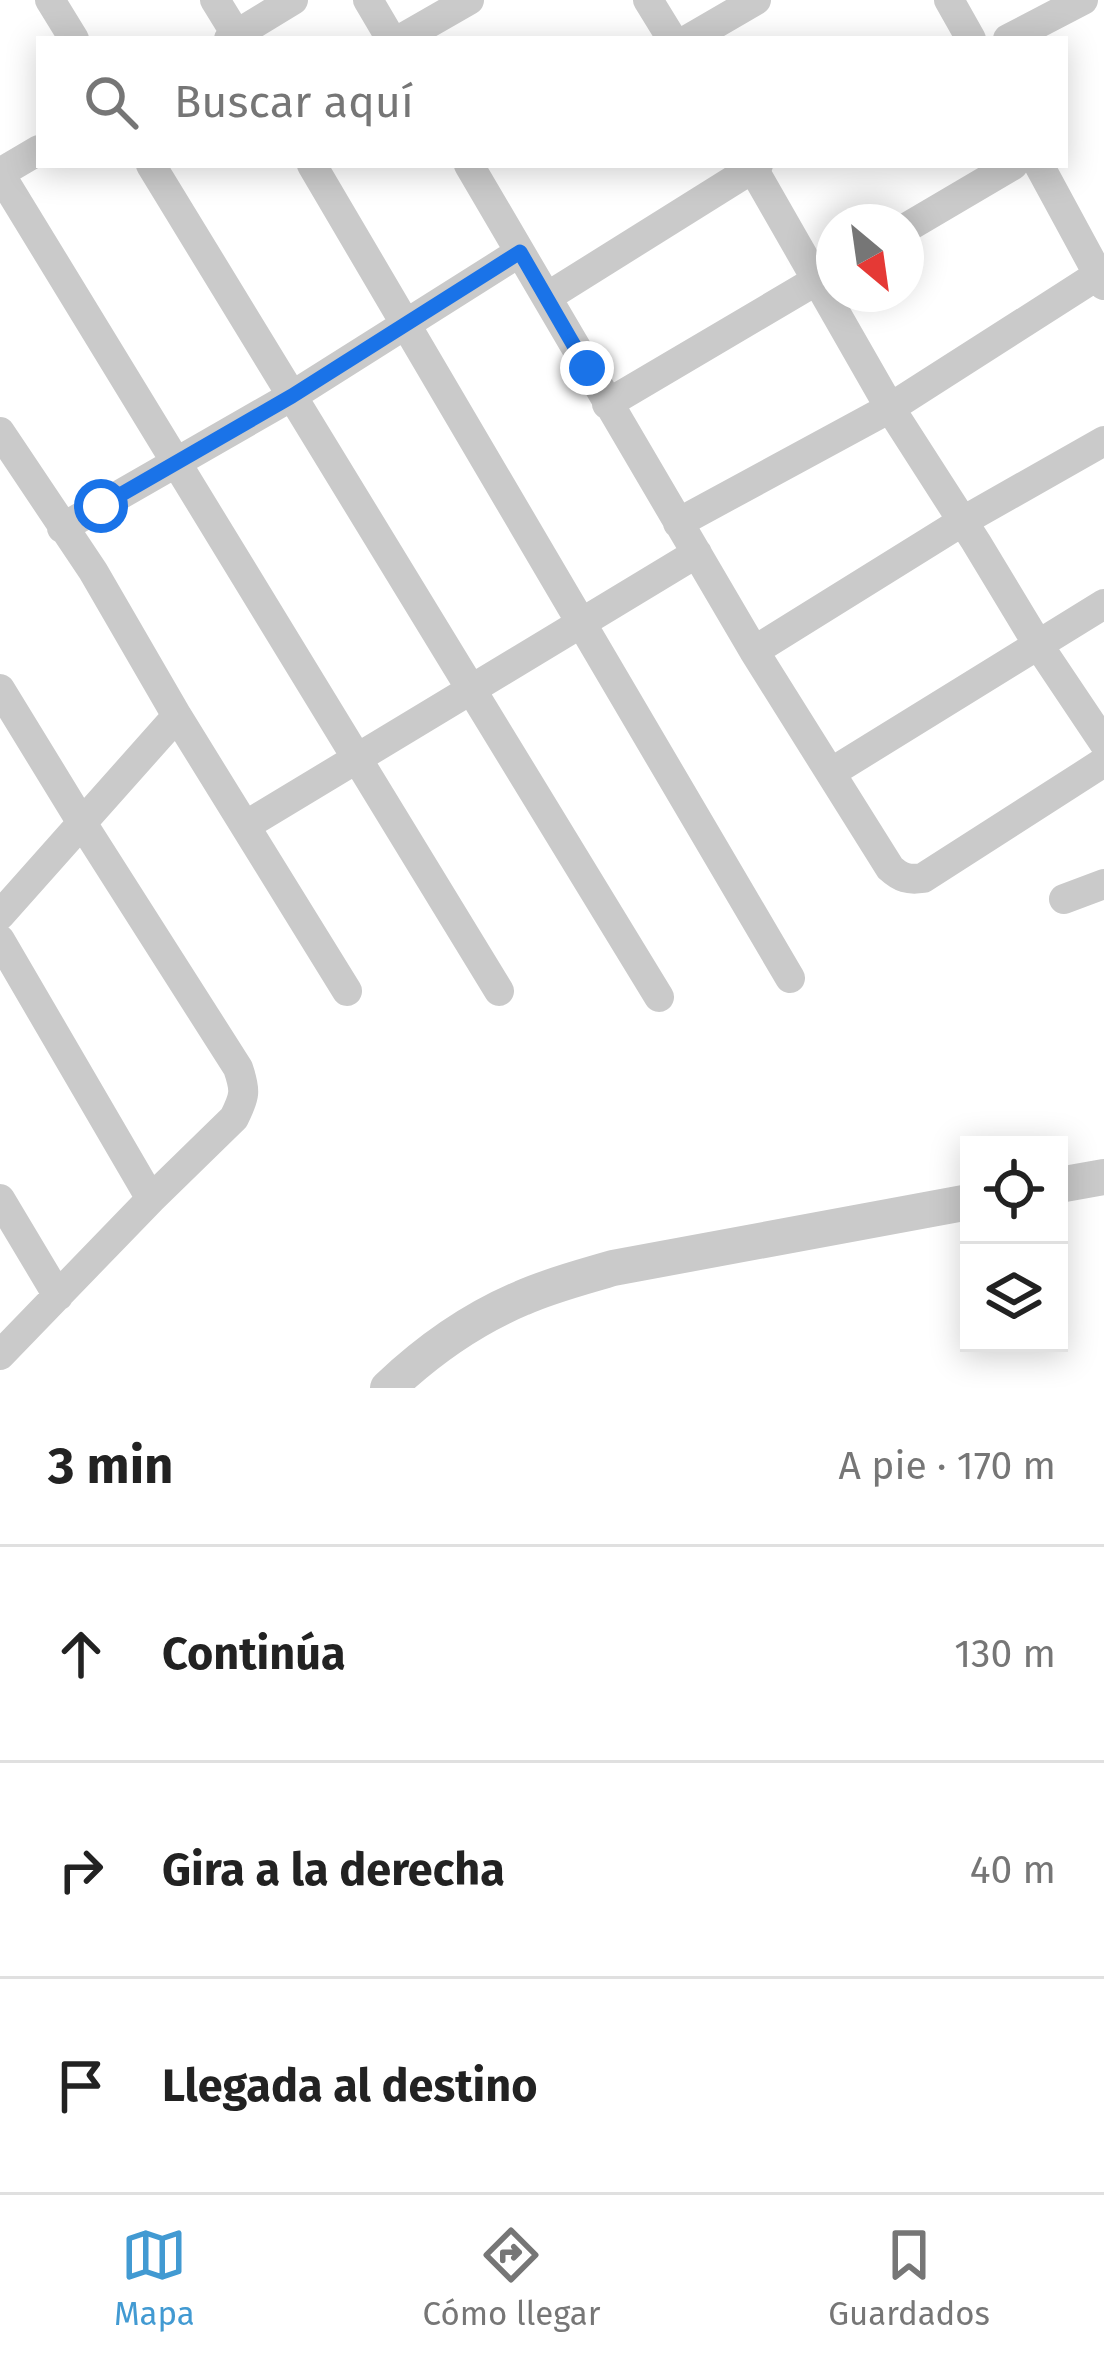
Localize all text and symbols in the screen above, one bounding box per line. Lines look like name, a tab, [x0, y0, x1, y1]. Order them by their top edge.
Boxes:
search box	[36, 36, 1068, 168]
icon: search	[78, 69, 144, 135]
text: Buscar aquí	[174, 75, 414, 129]
north arrow	[816, 204, 924, 312]
route end	[560, 341, 614, 395]
route start	[74, 479, 128, 533]
map controls	[960, 1136, 1068, 1352]
button: locate	[960, 1136, 1068, 1244]
button: layers	[960, 1244, 1068, 1352]
text: 3 min	[48, 1435, 174, 1497]
text: A pie · 170 m	[839, 1443, 1056, 1489]
icon: ahead	[48, 1621, 114, 1687]
text: Continúa	[162, 1627, 346, 1681]
text: 130 m	[954, 1631, 1056, 1677]
icon: right	[48, 1837, 114, 1903]
text: Gira a la derecha	[162, 1843, 505, 1897]
text: 40 m	[970, 1847, 1056, 1893]
icon: arrive	[48, 2053, 114, 2119]
text: Llegada al destino	[162, 2059, 537, 2113]
tab: Mapa	[114, 2222, 195, 2334]
tab: Cómo llegar	[423, 2222, 600, 2334]
tab: Guardados	[828, 2222, 990, 2334]

